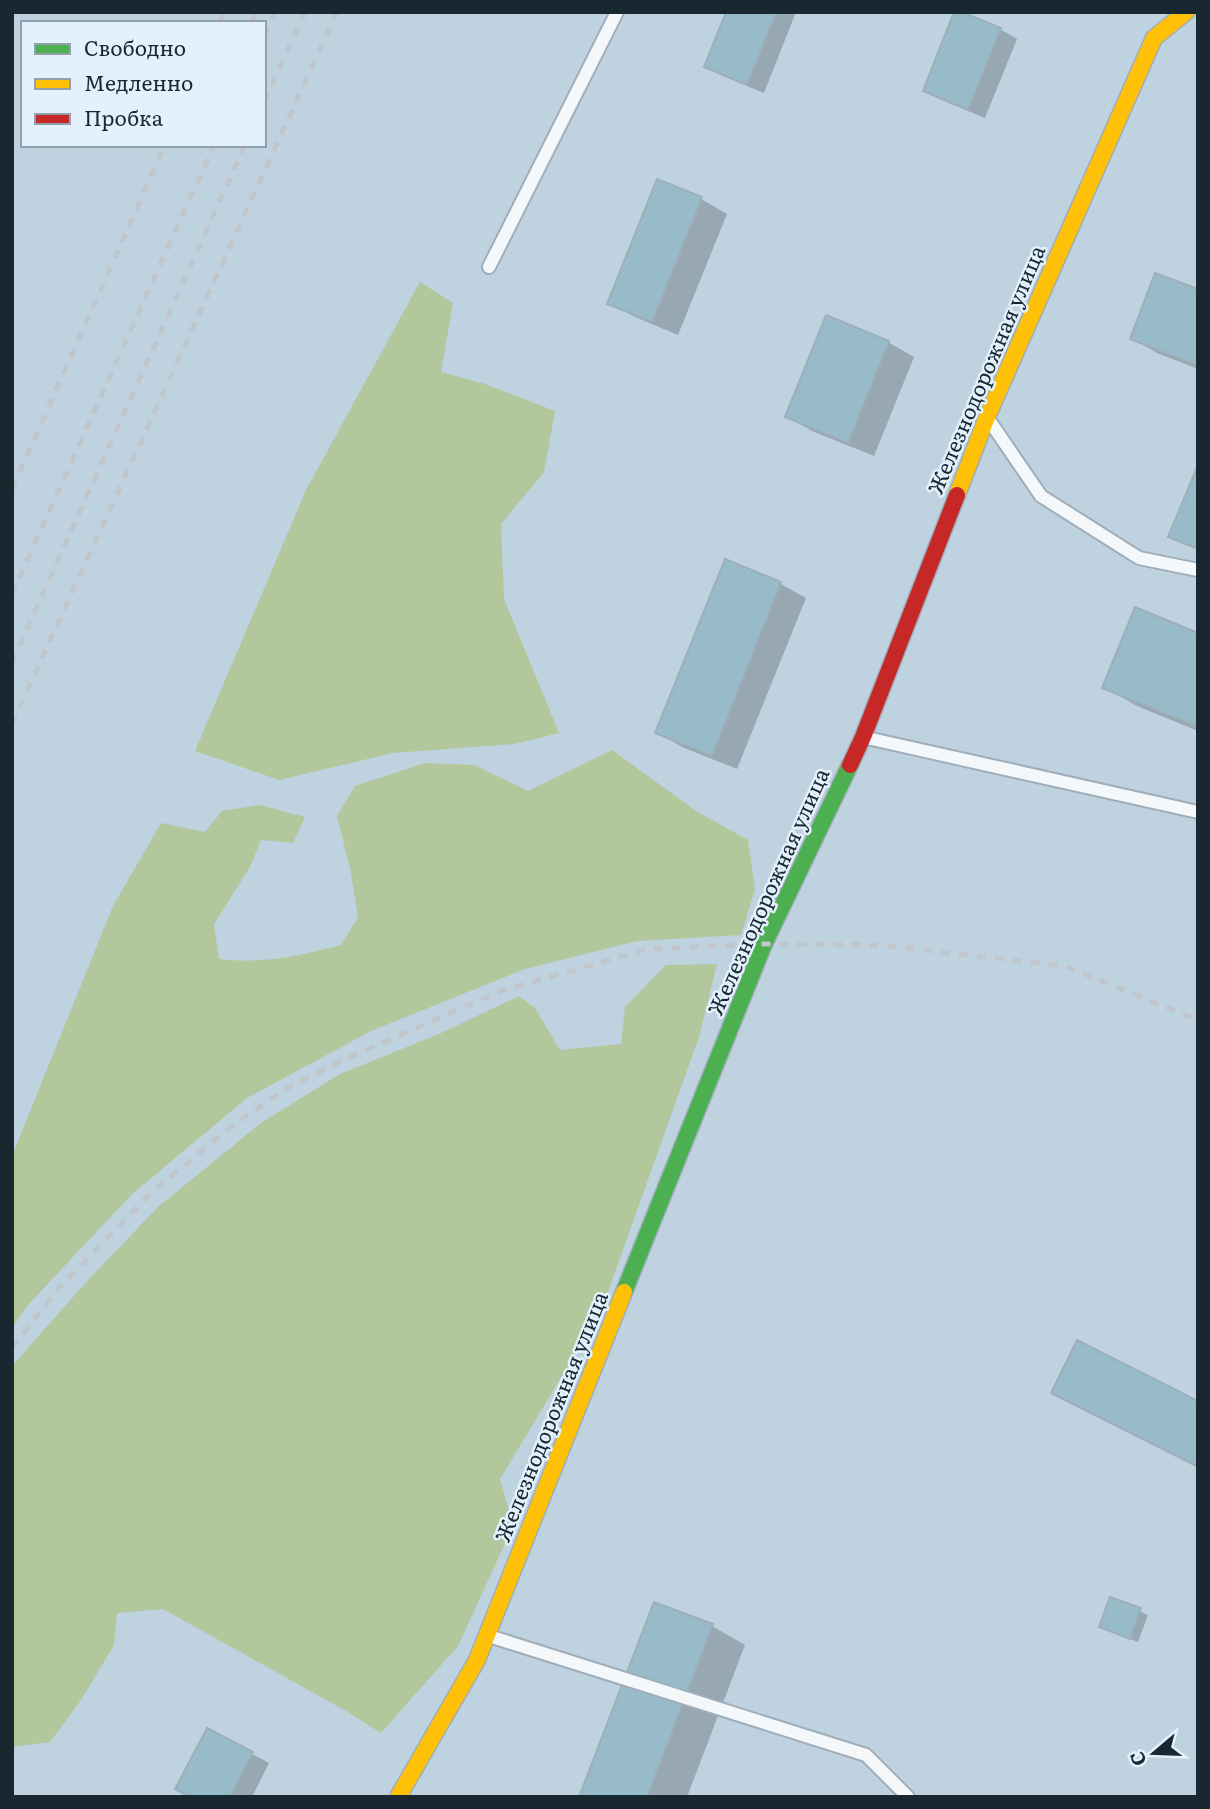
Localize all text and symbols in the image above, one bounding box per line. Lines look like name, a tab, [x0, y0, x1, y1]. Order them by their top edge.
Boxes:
legend	[21, 21, 266, 147]
text: Свободно	[84, 31, 186, 62]
text: Медленно	[84, 66, 193, 97]
text: Пробка	[84, 101, 164, 132]
street label: Железнодорожная улица	[918, 239, 1051, 498]
street label: Железнодорожная улица	[698, 762, 836, 1019]
street label: Железнодорожная улица	[485, 1286, 614, 1546]
north arrow	[1119, 1718, 1189, 1788]
text: С	[1122, 1748, 1152, 1770]

